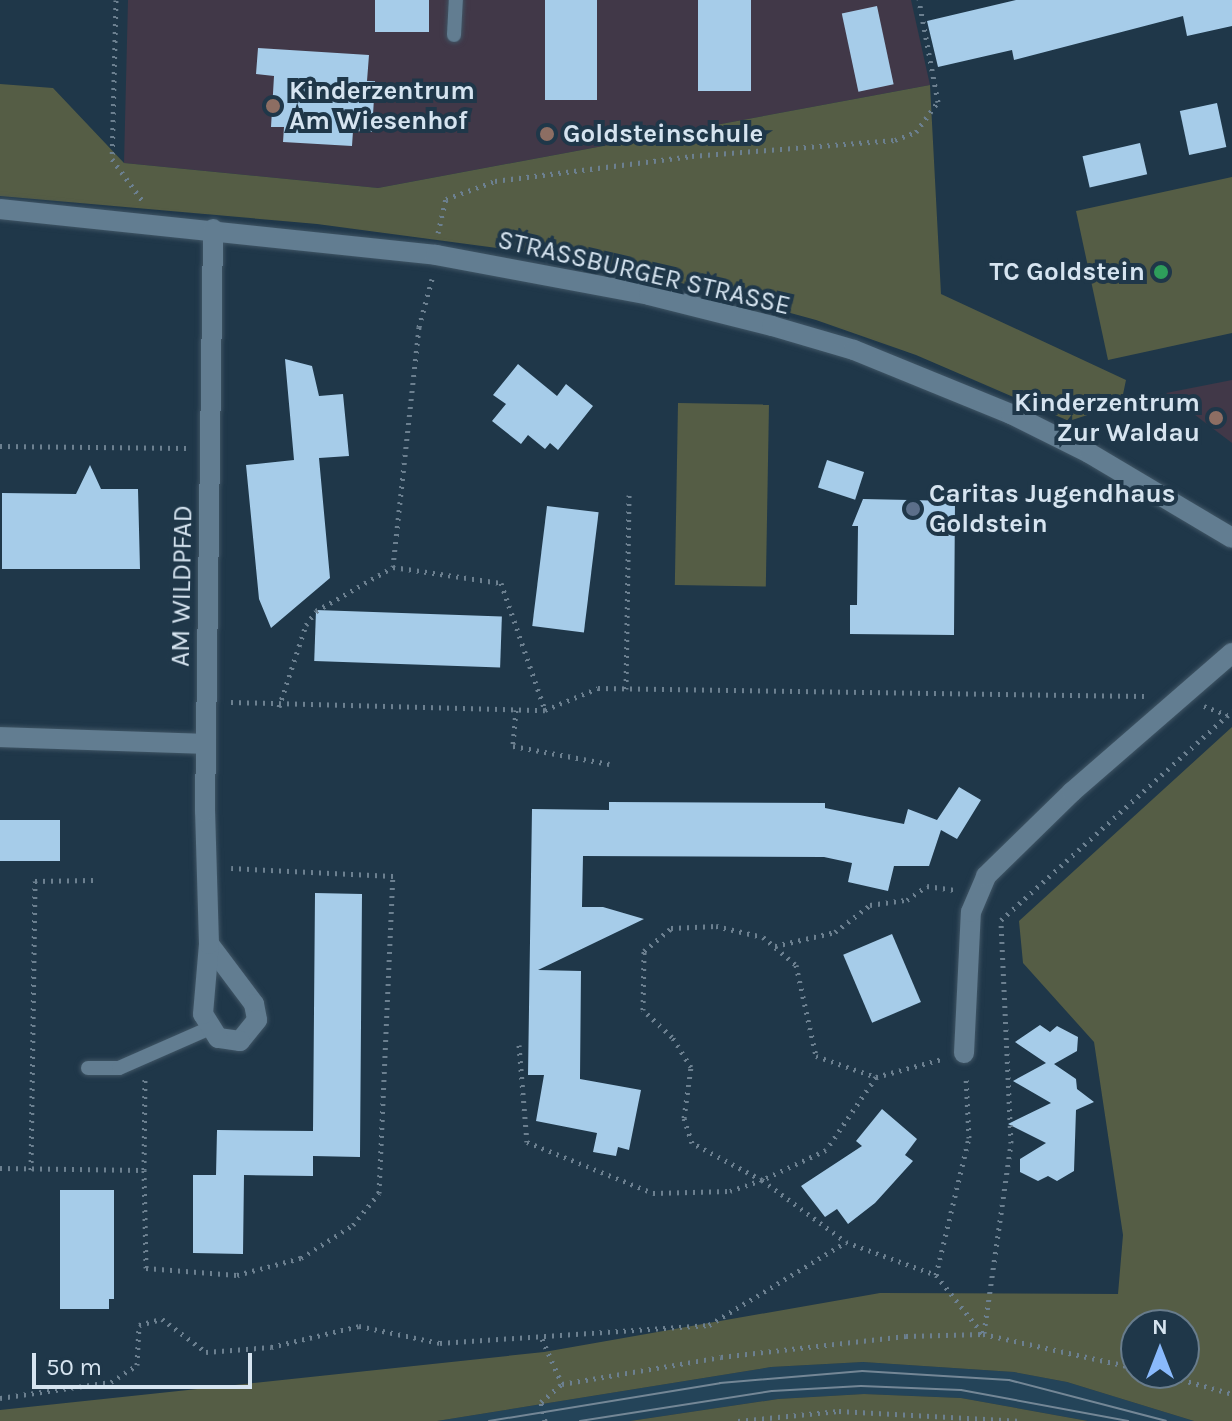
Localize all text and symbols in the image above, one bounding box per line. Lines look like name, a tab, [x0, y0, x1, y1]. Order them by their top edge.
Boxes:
place label: Kinderzentrum Am Wiesenhof	[289, 75, 475, 136]
marker: Kinderzentrum Am Wiesenhof	[264, 97, 282, 115]
place label: Goldsteinschule	[563, 118, 763, 150]
marker: Goldsteinschule	[538, 125, 556, 143]
street label: STRASSBURGER STRASSE	[495, 224, 793, 322]
place label: TC Goldstein	[989, 256, 1145, 288]
marker: TC Goldstein	[1152, 263, 1170, 281]
place label: Kinderzentrum Zur Waldau	[1014, 387, 1200, 448]
marker: Kinderzentrum Zur Waldau	[1207, 409, 1225, 427]
place label: Caritas Jugendhaus Goldstein	[929, 478, 1176, 540]
marker: Caritas Jugendhaus Goldstein	[904, 500, 922, 518]
street label: AM WILDPFAD	[165, 505, 199, 667]
north arrow	[1120, 1309, 1200, 1389]
text: N	[1152, 1314, 1168, 1340]
scale bar	[36, 1337, 256, 1387]
text: 50 m	[46, 1353, 102, 1381]

